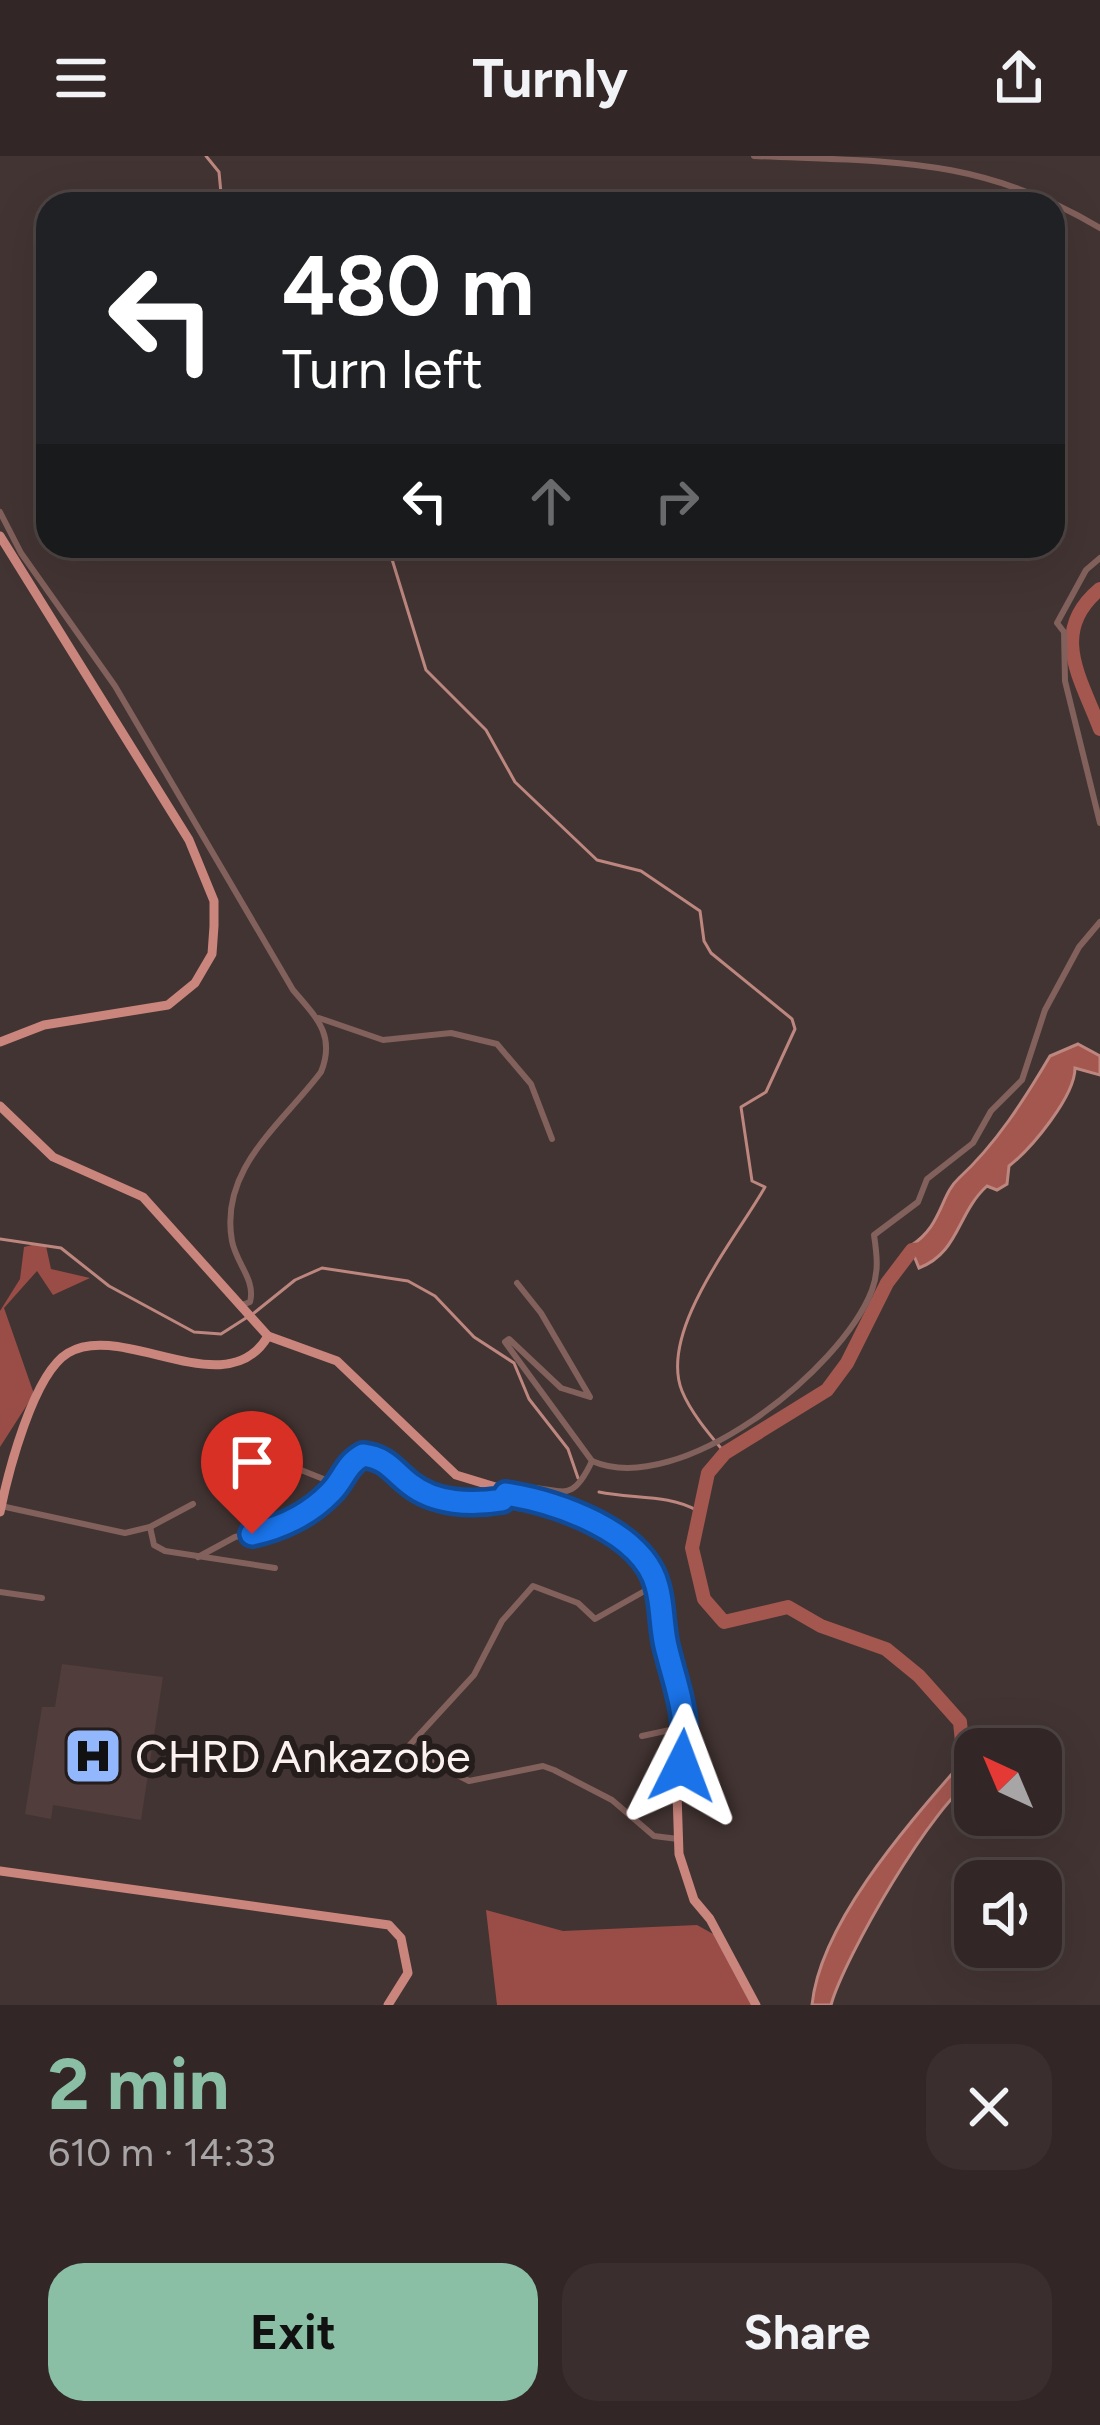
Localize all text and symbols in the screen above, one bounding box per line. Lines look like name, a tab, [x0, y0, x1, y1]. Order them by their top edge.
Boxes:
icon: menu	[48, 45, 114, 111]
icon: share	[986, 45, 1052, 111]
text: Turnly	[472, 46, 628, 111]
text: 480 m	[282, 235, 534, 336]
icon: left	[84, 240, 240, 396]
text: Turn left	[282, 337, 483, 402]
icon: left	[392, 468, 458, 534]
icon: ahead	[518, 468, 584, 534]
icon: right	[644, 468, 710, 534]
pin	[201, 1411, 303, 1534]
icon: arrive	[219, 1429, 285, 1495]
position arrow	[619, 1703, 745, 1829]
hospital icon: CHRD Ankazobe	[62, 1725, 124, 1787]
north arrow	[954, 1728, 1062, 1836]
map controls	[954, 1728, 1062, 1968]
place label: CHRD Ankazobe	[135, 1729, 470, 1783]
button: sound	[954, 1860, 1062, 1968]
text: 2 min	[48, 2041, 229, 2127]
button: close	[926, 2044, 1052, 2170]
text: 610 m · 14:33	[48, 2129, 276, 2176]
button: Exit	[48, 2263, 538, 2401]
button: Share	[562, 2263, 1052, 2401]

